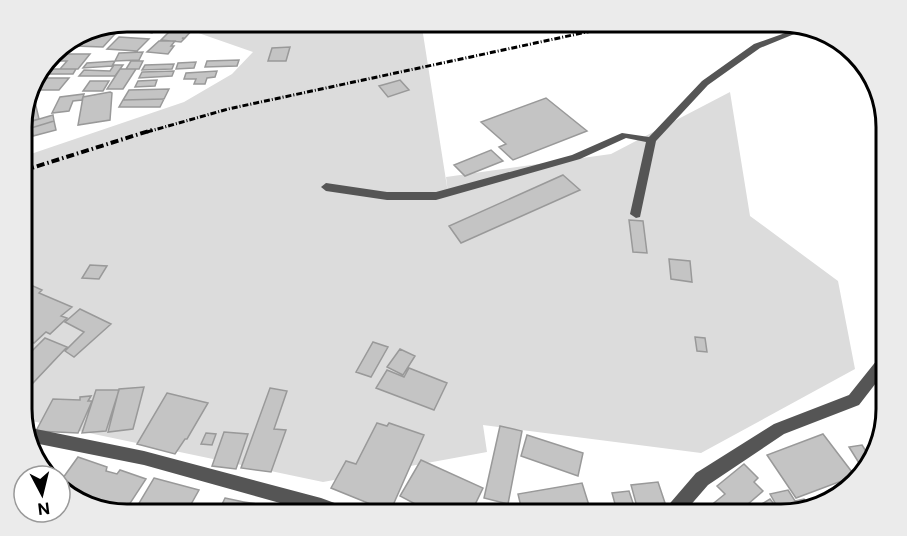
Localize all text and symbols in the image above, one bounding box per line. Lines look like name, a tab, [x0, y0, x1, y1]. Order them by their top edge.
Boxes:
north arrow	[12, 464, 72, 524]
text: N	[36, 498, 51, 519]

